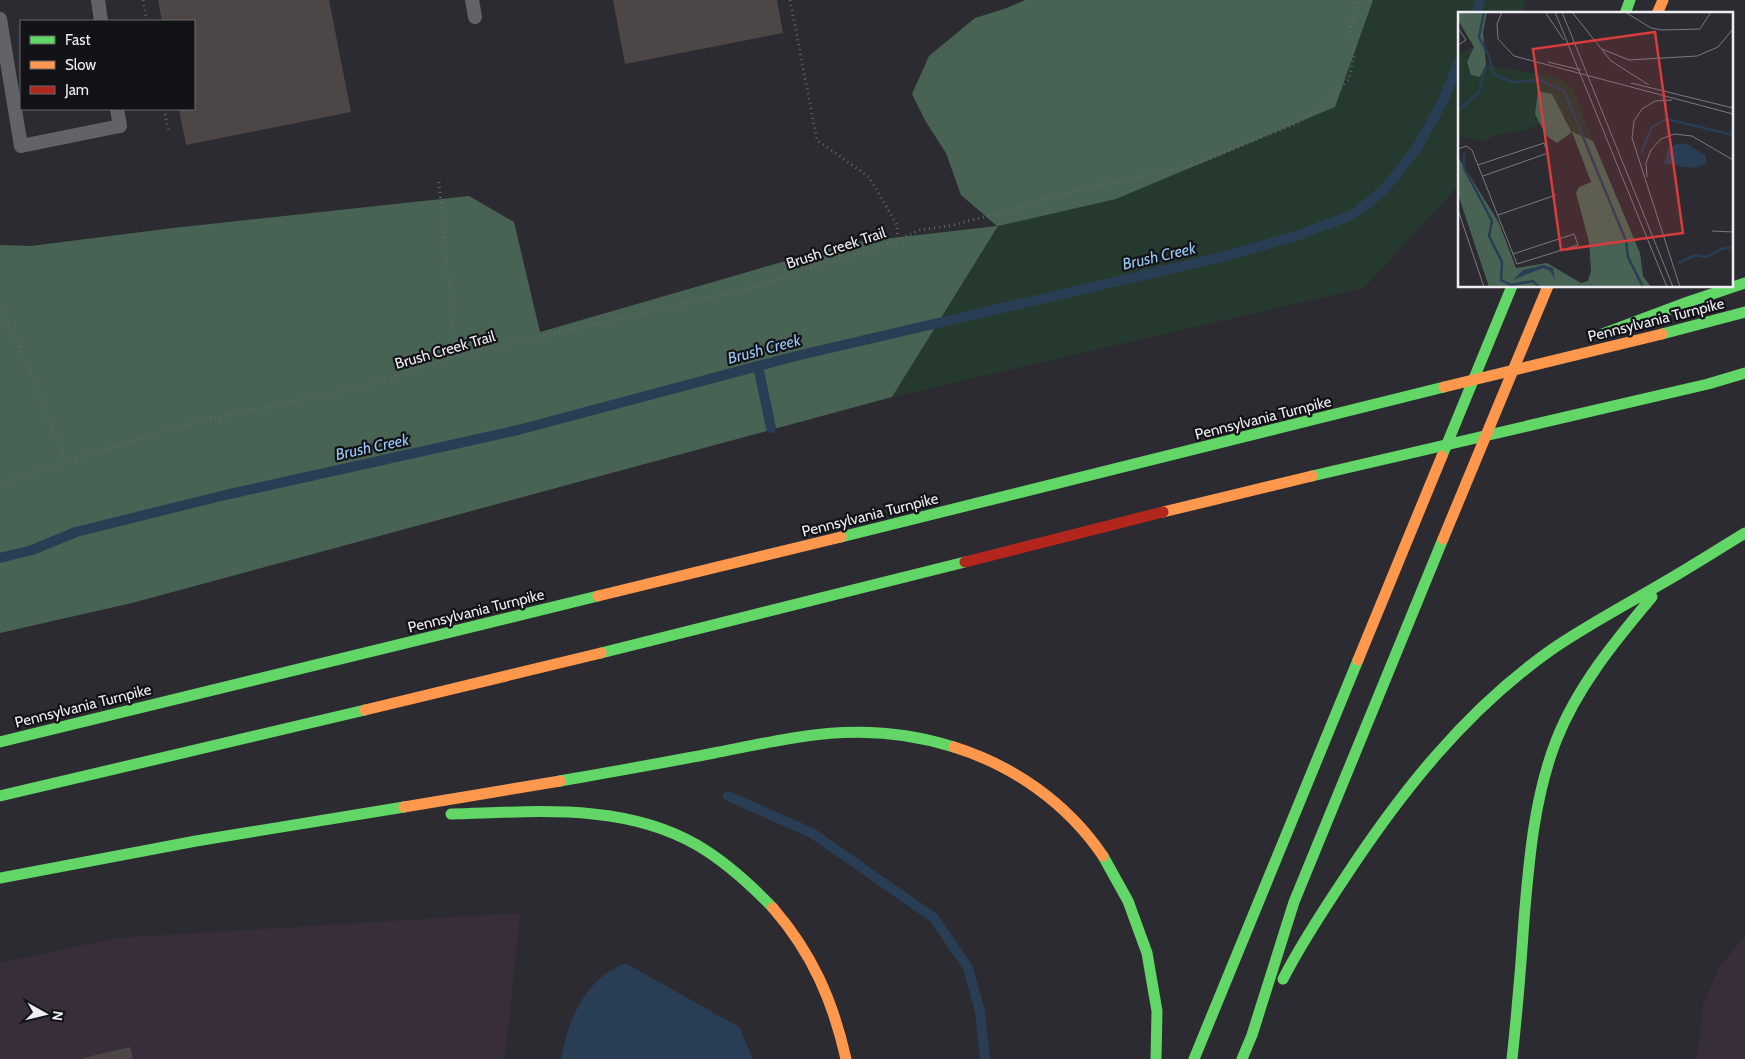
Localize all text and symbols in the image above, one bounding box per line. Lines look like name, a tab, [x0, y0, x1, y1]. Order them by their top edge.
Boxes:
inset map	[1458, 12, 1732, 288]
legend	[20, 20, 195, 110]
text: Fast	[65, 31, 90, 49]
text: Slow	[65, 56, 96, 74]
text: Jam	[64, 81, 89, 99]
street label: Brush Creek Trail	[784, 223, 888, 273]
water label: Brush Creek	[1120, 238, 1199, 274]
street label: Pennsylvania Turnpike	[1586, 294, 1726, 346]
street label: Brush Creek Trail	[393, 327, 498, 373]
water label: Brush Creek	[725, 330, 804, 368]
street label: Pennsylvania Turnpike	[1193, 392, 1333, 444]
water label: Brush Creek	[334, 430, 412, 464]
street label: Pennsylvania Turnpike	[800, 489, 940, 541]
street label: Pennsylvania Turnpike	[406, 585, 546, 637]
street label: Pennsylvania Turnpike	[13, 680, 153, 732]
north arrow	[20, 989, 70, 1039]
text: N	[48, 1010, 67, 1022]

